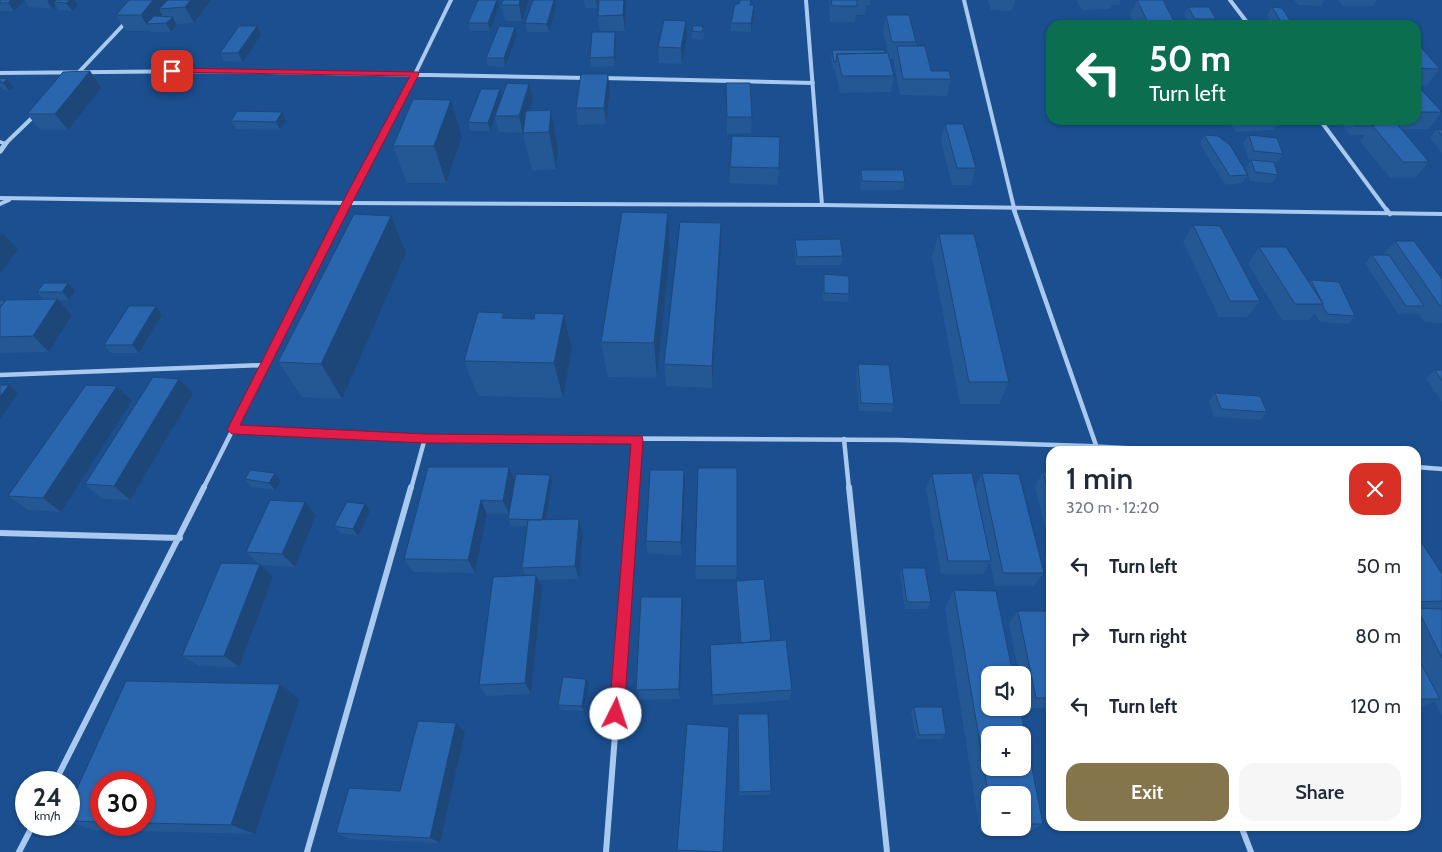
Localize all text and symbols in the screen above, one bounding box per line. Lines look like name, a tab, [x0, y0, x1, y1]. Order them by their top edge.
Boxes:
text: 50 m	[1149, 37, 1231, 80]
icon: left	[1066, 40, 1131, 105]
pin	[151, 50, 193, 92]
icon: arrive	[158, 57, 186, 85]
text: Turn left	[1149, 80, 1226, 107]
text: 1 min	[1066, 460, 1133, 497]
button: close	[1349, 463, 1401, 515]
text: 320 m · 12:20	[1066, 498, 1159, 517]
icon: left	[1066, 552, 1094, 580]
text: Turn left	[1109, 555, 1177, 578]
text: 50 m	[1357, 555, 1401, 578]
icon: right	[1066, 622, 1094, 650]
text: Turn right	[1109, 625, 1187, 648]
text: 80 m	[1355, 625, 1401, 648]
map controls	[981, 666, 1031, 836]
button: sound	[981, 666, 1031, 716]
position arrow	[589, 687, 641, 739]
icon: left	[1066, 692, 1094, 720]
text: Turn left	[1109, 695, 1177, 718]
text: 120 m	[1351, 695, 1401, 718]
button: +	[981, 726, 1031, 776]
button: Exit	[1066, 763, 1229, 821]
button: Share	[1239, 763, 1401, 821]
speed limit sign: 30	[90, 771, 155, 836]
text: 24	[33, 782, 62, 812]
button: −	[981, 786, 1031, 836]
text: km/h	[34, 808, 61, 823]

